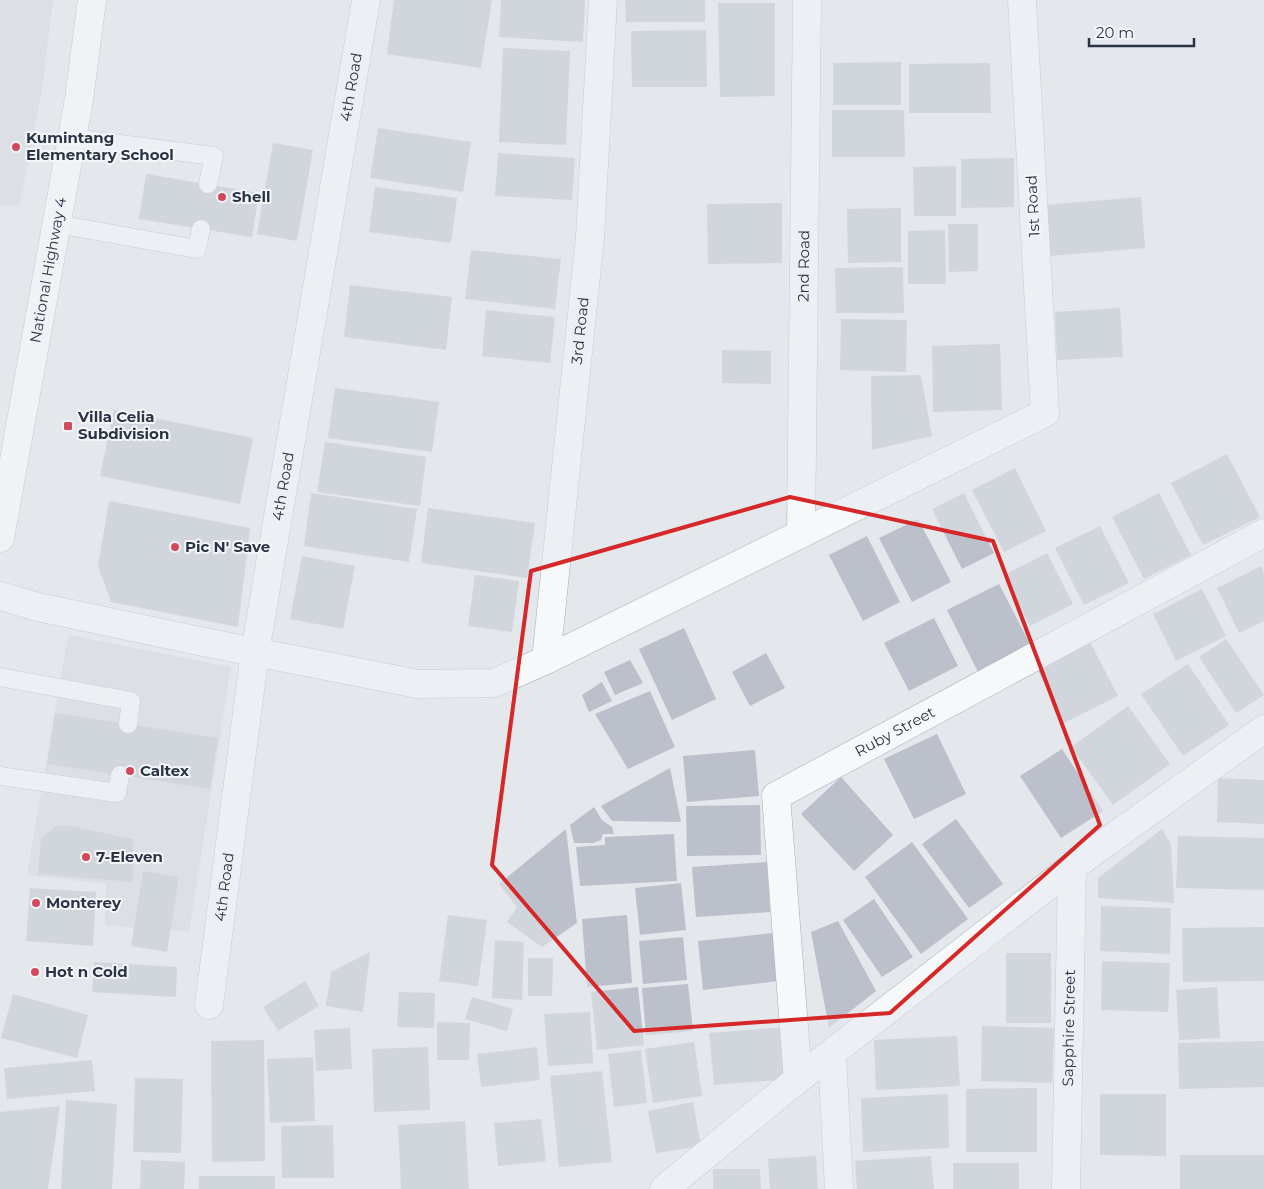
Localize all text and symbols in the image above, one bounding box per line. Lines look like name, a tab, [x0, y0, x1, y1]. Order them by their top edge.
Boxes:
scale bar	[1089, 15, 1194, 47]
text: 20 m	[1096, 23, 1134, 42]
street label: 4th Road	[335, 51, 366, 123]
place label: Kumintang Elementary School	[26, 128, 174, 164]
marker: Kumintang Elementary School	[10, 141, 22, 153]
street label: 1st Road	[1021, 175, 1044, 237]
place label: Shell	[232, 187, 271, 206]
marker: Shell	[216, 191, 228, 203]
street label: National Highway 4	[25, 196, 70, 345]
street label: 2nd Road	[794, 230, 813, 302]
street label: 3rd Road	[567, 296, 593, 365]
place label: Villa Celia Subdivision	[77, 407, 169, 443]
marker: Villa Celia Subdivision	[62, 420, 74, 432]
street label: 4th Road	[268, 451, 298, 522]
place label: Pic N' Save	[185, 537, 270, 556]
marker: Pic N' Save	[169, 541, 181, 553]
street label: Ruby Street	[851, 702, 938, 761]
place label: Caltex	[140, 761, 189, 780]
marker: Caltex	[124, 765, 136, 777]
place label: 7-Eleven	[96, 847, 163, 866]
marker: 7-Eleven	[80, 851, 92, 863]
street label: 4th Road	[210, 851, 238, 923]
place label: Monterey	[46, 893, 122, 912]
marker: Monterey	[30, 897, 42, 909]
place label: Hot n Cold	[45, 962, 128, 981]
marker: Hot n Cold	[29, 966, 41, 978]
street label: Sapphire Street	[1058, 969, 1079, 1087]

